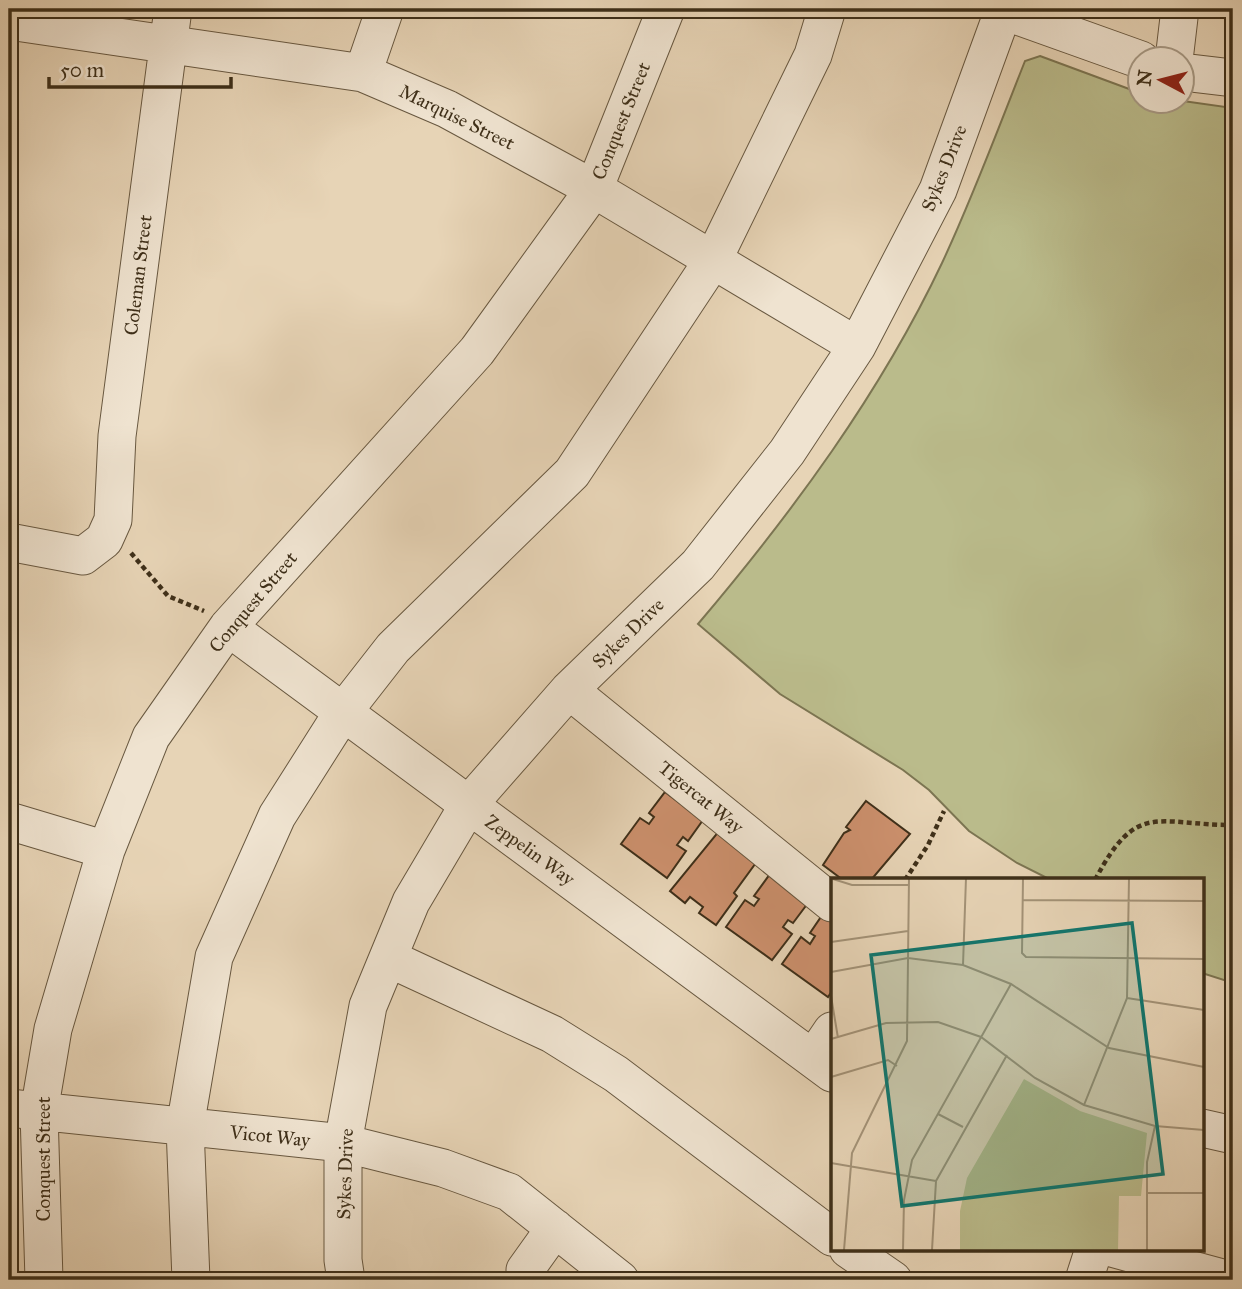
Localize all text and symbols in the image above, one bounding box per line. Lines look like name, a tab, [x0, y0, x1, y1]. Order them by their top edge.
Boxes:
scale bar	[49, 46, 231, 90]
north arrow	[1126, 46, 1196, 116]
text: 50 m	[60, 57, 105, 83]
street label: Conquest Street	[587, 59, 656, 184]
text: N	[1132, 69, 1157, 87]
street label: Marquise Street	[395, 79, 519, 156]
street label: Sykes Drive	[916, 121, 972, 215]
street label: Coleman Street	[119, 213, 157, 337]
street label: Conquest Street	[204, 547, 303, 658]
street label: Sykes Drive	[587, 593, 669, 673]
street label: Tigercat Way	[653, 756, 749, 840]
street label: Zeppelin Way	[481, 810, 580, 891]
inset map	[831, 878, 1204, 1250]
street label: Conquest Street	[32, 1096, 56, 1221]
street label: Vicot Way	[228, 1120, 312, 1152]
street label: Sykes Drive	[332, 1128, 358, 1220]

